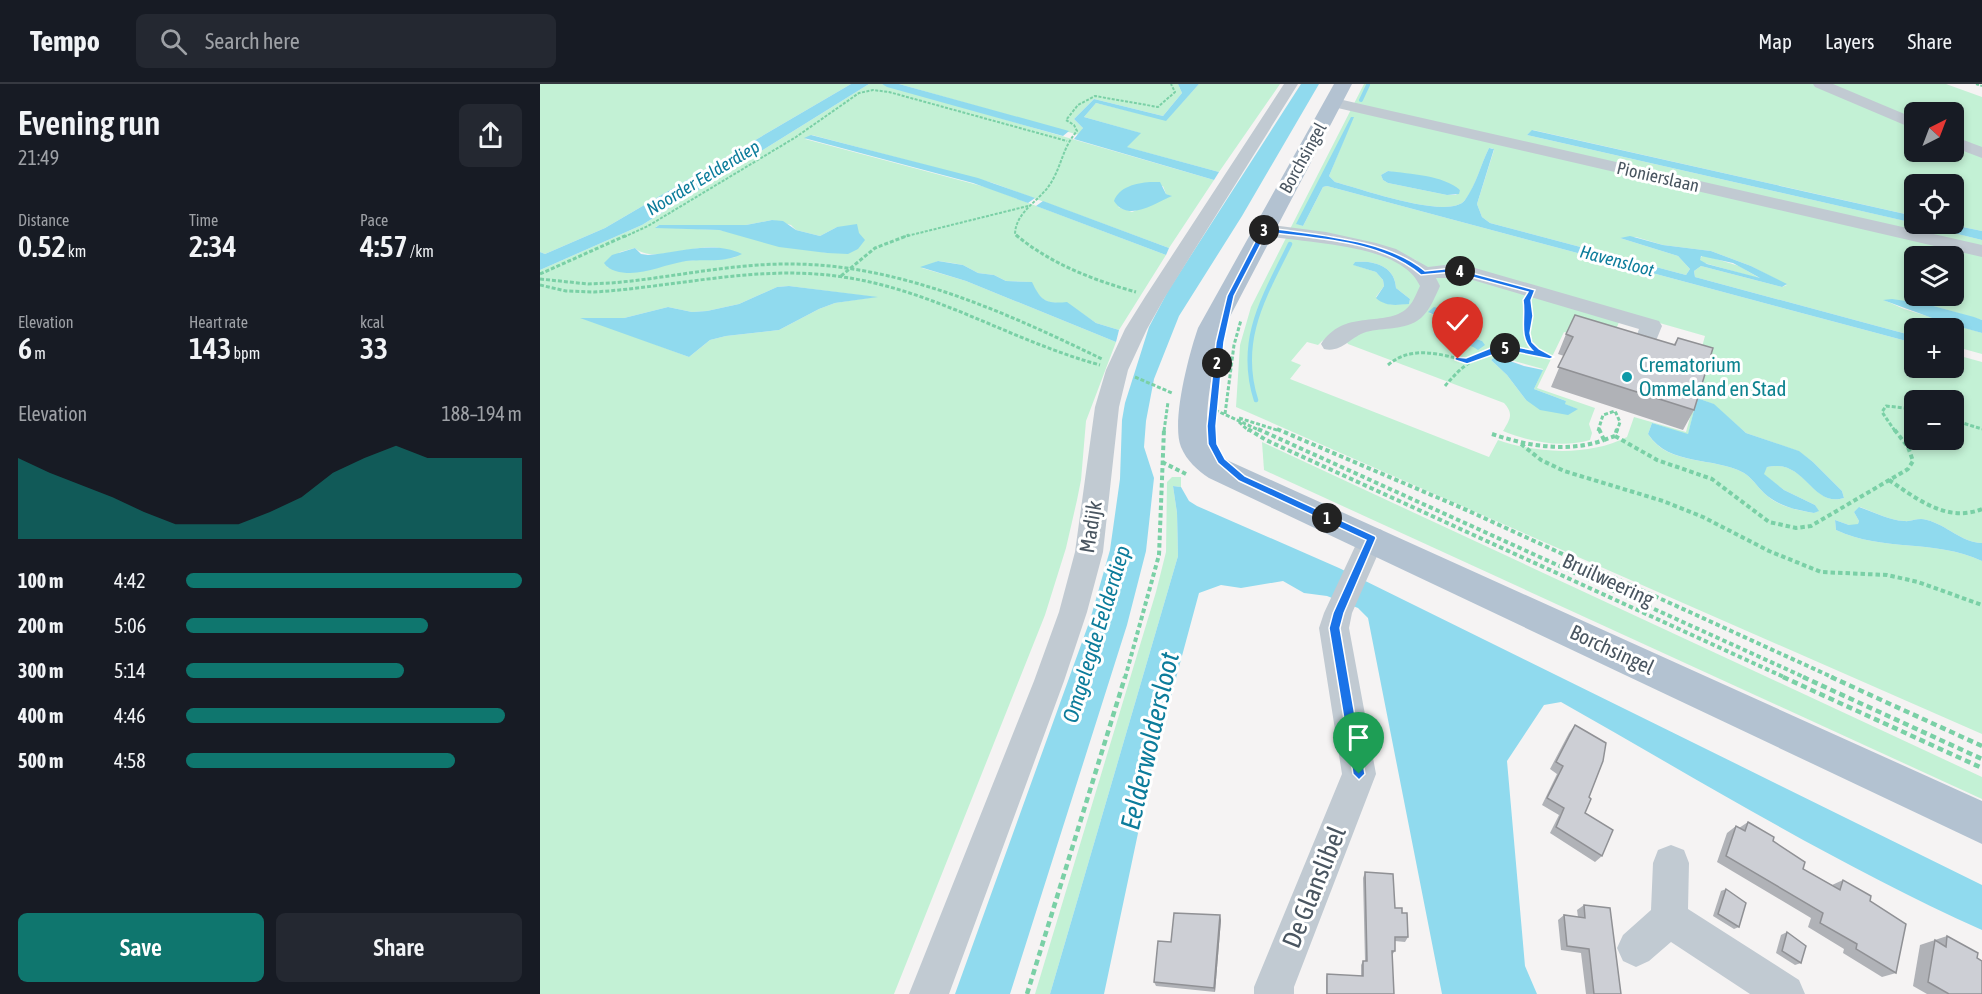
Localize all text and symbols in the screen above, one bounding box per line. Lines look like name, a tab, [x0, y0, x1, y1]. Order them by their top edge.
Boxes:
search box	[136, 14, 556, 68]
text: Tempo	[30, 25, 100, 57]
icon: search	[157, 25, 190, 58]
text: Search here	[205, 28, 300, 54]
text: Map	[1758, 29, 1792, 53]
text: Layers	[1825, 29, 1875, 53]
text: Share	[1908, 29, 1952, 53]
north arrow	[1904, 102, 1964, 162]
map controls	[1904, 102, 1964, 450]
text: Evening run	[18, 104, 160, 142]
button: share	[459, 104, 522, 167]
street label: Borchsingel	[1275, 119, 1331, 197]
water label: Noorder Eelderdiep	[642, 136, 763, 220]
text: 21:49	[18, 146, 59, 169]
street label: Pionierslaan	[1615, 157, 1701, 196]
button: locate	[1904, 174, 1964, 234]
text: Distance	[18, 211, 69, 229]
text: Time	[189, 211, 218, 229]
text: Pace	[360, 211, 388, 229]
pin: 3	[1249, 215, 1279, 245]
text: 3	[1260, 221, 1268, 239]
text: 0.52	[18, 229, 66, 263]
text: 2:34	[189, 229, 237, 263]
text: 4:57	[360, 229, 408, 263]
water label: Havensloot	[1578, 241, 1657, 281]
text: km	[66, 242, 86, 260]
text: /km	[408, 242, 434, 260]
button: layers	[1904, 246, 1964, 306]
pin: 4	[1445, 256, 1475, 286]
text: 4	[1456, 262, 1464, 280]
pin	[1432, 297, 1483, 359]
icon: check	[1441, 306, 1474, 339]
text: Elevation	[18, 313, 73, 331]
text: Heart rate	[189, 313, 248, 331]
text: kcal	[360, 313, 384, 331]
button: +	[1904, 318, 1964, 378]
text: 6	[18, 331, 32, 365]
text: 143	[189, 331, 231, 365]
text: 33	[360, 331, 388, 365]
pin: 5	[1490, 333, 1520, 363]
text: 5	[1501, 339, 1509, 357]
text: m	[32, 344, 46, 362]
text: bpm	[231, 344, 260, 362]
pin: 2	[1202, 348, 1232, 378]
place label: Crematorium Ommeland en Stad	[1639, 352, 1787, 400]
text: 2	[1213, 354, 1221, 372]
marker: Crematorium Ommeland en Stad	[1620, 370, 1634, 384]
button: −	[1904, 390, 1964, 450]
text: Elevation	[18, 402, 87, 425]
text: 188–194 m	[441, 402, 522, 425]
street label: Madijk	[1074, 499, 1106, 555]
pin: 1	[1312, 503, 1342, 533]
text: 1	[1323, 509, 1331, 527]
water label: Omgelegde Eelderdiep	[1057, 542, 1135, 726]
street label: Bruilweering	[1559, 548, 1658, 611]
text: 100 m	[18, 569, 63, 592]
text: 4:42	[114, 569, 146, 592]
text: 200 m	[18, 614, 63, 637]
text: 5:06	[114, 614, 146, 637]
street label: Borchsingel	[1567, 619, 1659, 679]
water label: Eelderwoldersloot	[1114, 649, 1185, 833]
text: 300 m	[18, 659, 63, 682]
text: 5:14	[114, 659, 146, 682]
text: 400 m	[18, 704, 63, 727]
text: 4:46	[114, 704, 146, 727]
pin	[1333, 712, 1384, 774]
icon: arrive	[1342, 721, 1375, 754]
text: 500 m	[18, 749, 63, 772]
text: 4:58	[114, 749, 146, 772]
street label: De Glanslibel	[1276, 822, 1352, 952]
button: Save	[18, 913, 264, 982]
button: Share	[276, 913, 522, 982]

